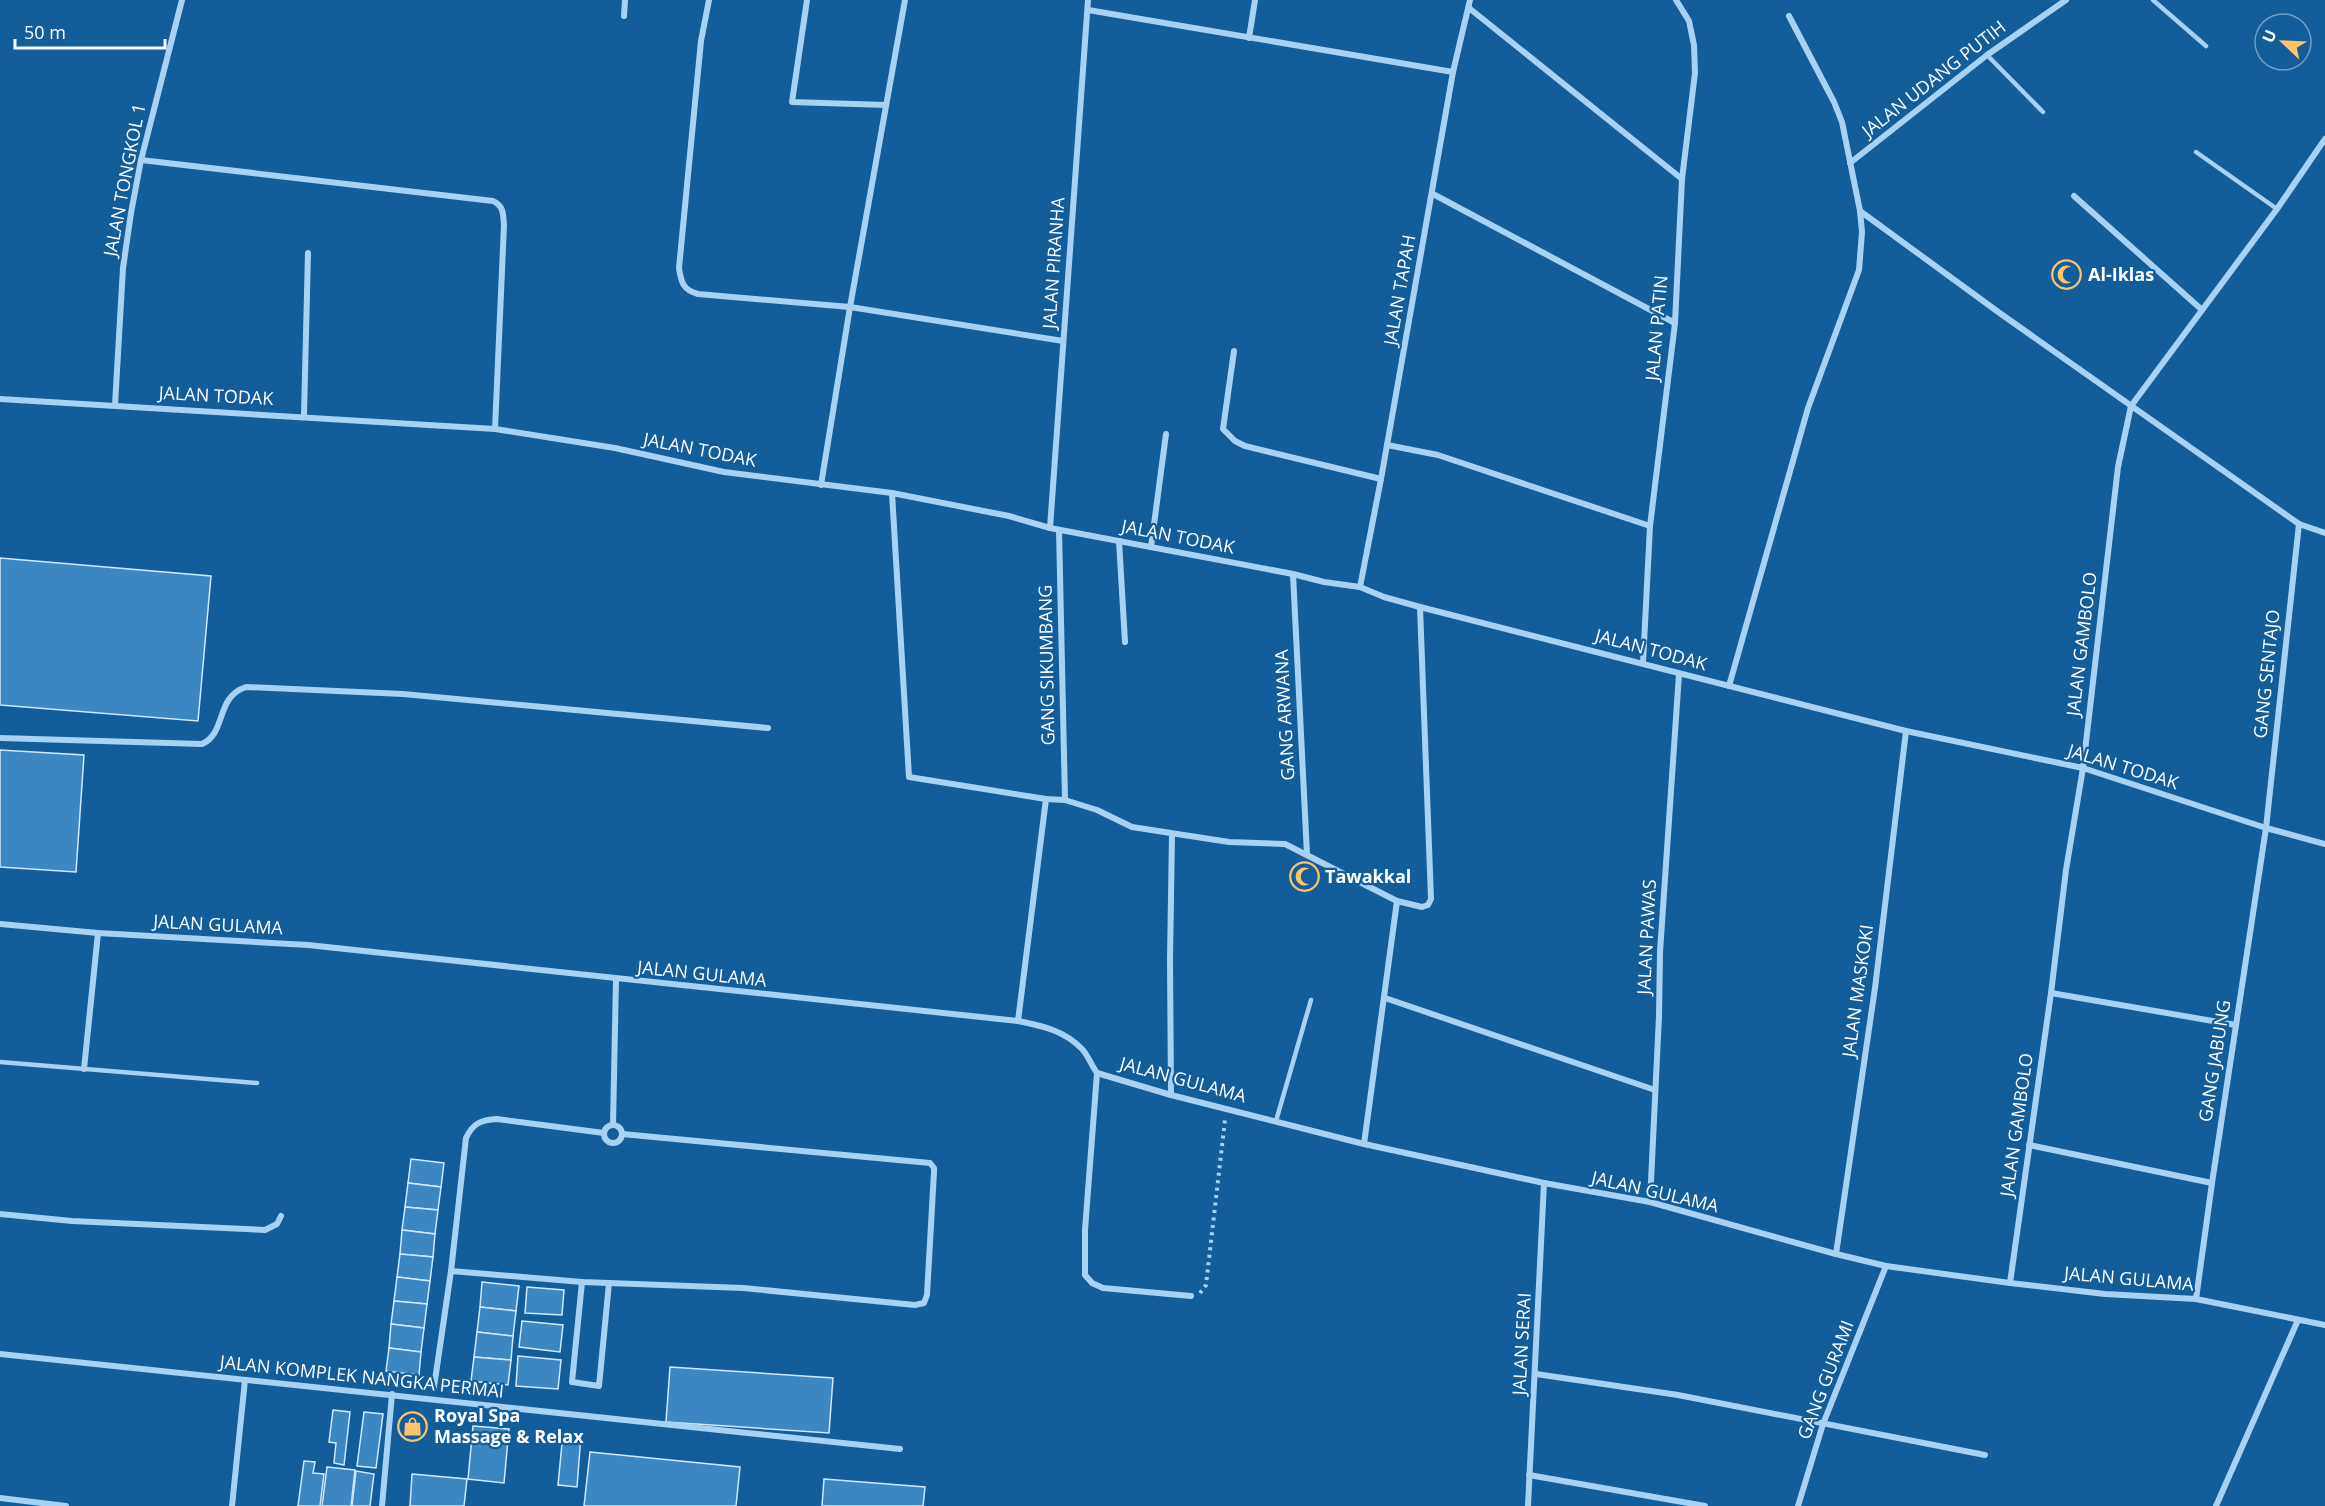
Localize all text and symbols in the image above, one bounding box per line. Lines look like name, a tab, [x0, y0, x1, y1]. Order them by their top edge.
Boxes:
scale bar	[15, 12, 165, 50]
north arrow	[2253, 12, 2313, 72]
street label: JALAN UDANG PUTIH	[1855, 14, 2010, 143]
text: 50 m	[24, 20, 66, 44]
text: U	[2257, 26, 2282, 46]
street label: JALAN TONGKOL 1	[97, 101, 151, 260]
street label: JALAN PIRANHA	[1036, 196, 1070, 331]
street label: JALAN TAPAH	[1377, 233, 1421, 349]
mosque icon: Al-Iklas	[2051, 259, 2083, 291]
place label: Al-Iklas	[2088, 262, 2154, 286]
street label: JALAN PATIN	[1639, 274, 1673, 384]
street label: JALAN TODAK	[156, 380, 275, 410]
street label: JALAN TODAK	[640, 426, 760, 472]
street label: JALAN TODAK	[1118, 513, 1238, 559]
street label: JALAN GAMBOLO	[2060, 571, 2102, 719]
street label: GANG SIKUMBANG	[1033, 584, 1059, 746]
street label: GANG SENTAJO	[2247, 608, 2285, 739]
street label: JALAN TODAK	[1591, 622, 1711, 676]
street label: GANG ARWANA	[1269, 648, 1299, 781]
street label: JALAN TODAK	[2063, 737, 2183, 795]
mosque icon: Tawakkal	[1288, 861, 1320, 893]
place label: Tawakkal	[1325, 864, 1411, 888]
street label: JALAN PAWAS	[1631, 879, 1661, 997]
street label: JALAN GULAMA	[151, 909, 284, 939]
street label: JALAN MASKOKI	[1836, 923, 1878, 1061]
street label: JALAN GULAMA	[634, 954, 769, 992]
street label: GANG JABUNG	[2193, 998, 2236, 1124]
street label: JALAN GULAMA	[1116, 1050, 1250, 1108]
street label: JALAN GAMBOLO	[1994, 1051, 2038, 1200]
street label: JALAN GULAMA	[1587, 1164, 1722, 1217]
street label: JALAN GULAMA	[2061, 1260, 2195, 1296]
street label: JALAN SERAI	[1506, 1292, 1536, 1398]
street label: GANG GURAMI	[1791, 1317, 1859, 1443]
street label: JALAN KOMPLEK NANGKA PERMAI	[217, 1349, 505, 1403]
place label: Royal Spa Massage & Relax	[434, 1403, 584, 1448]
shop icon: Royal Spa Massage & Relax	[397, 1410, 429, 1442]

